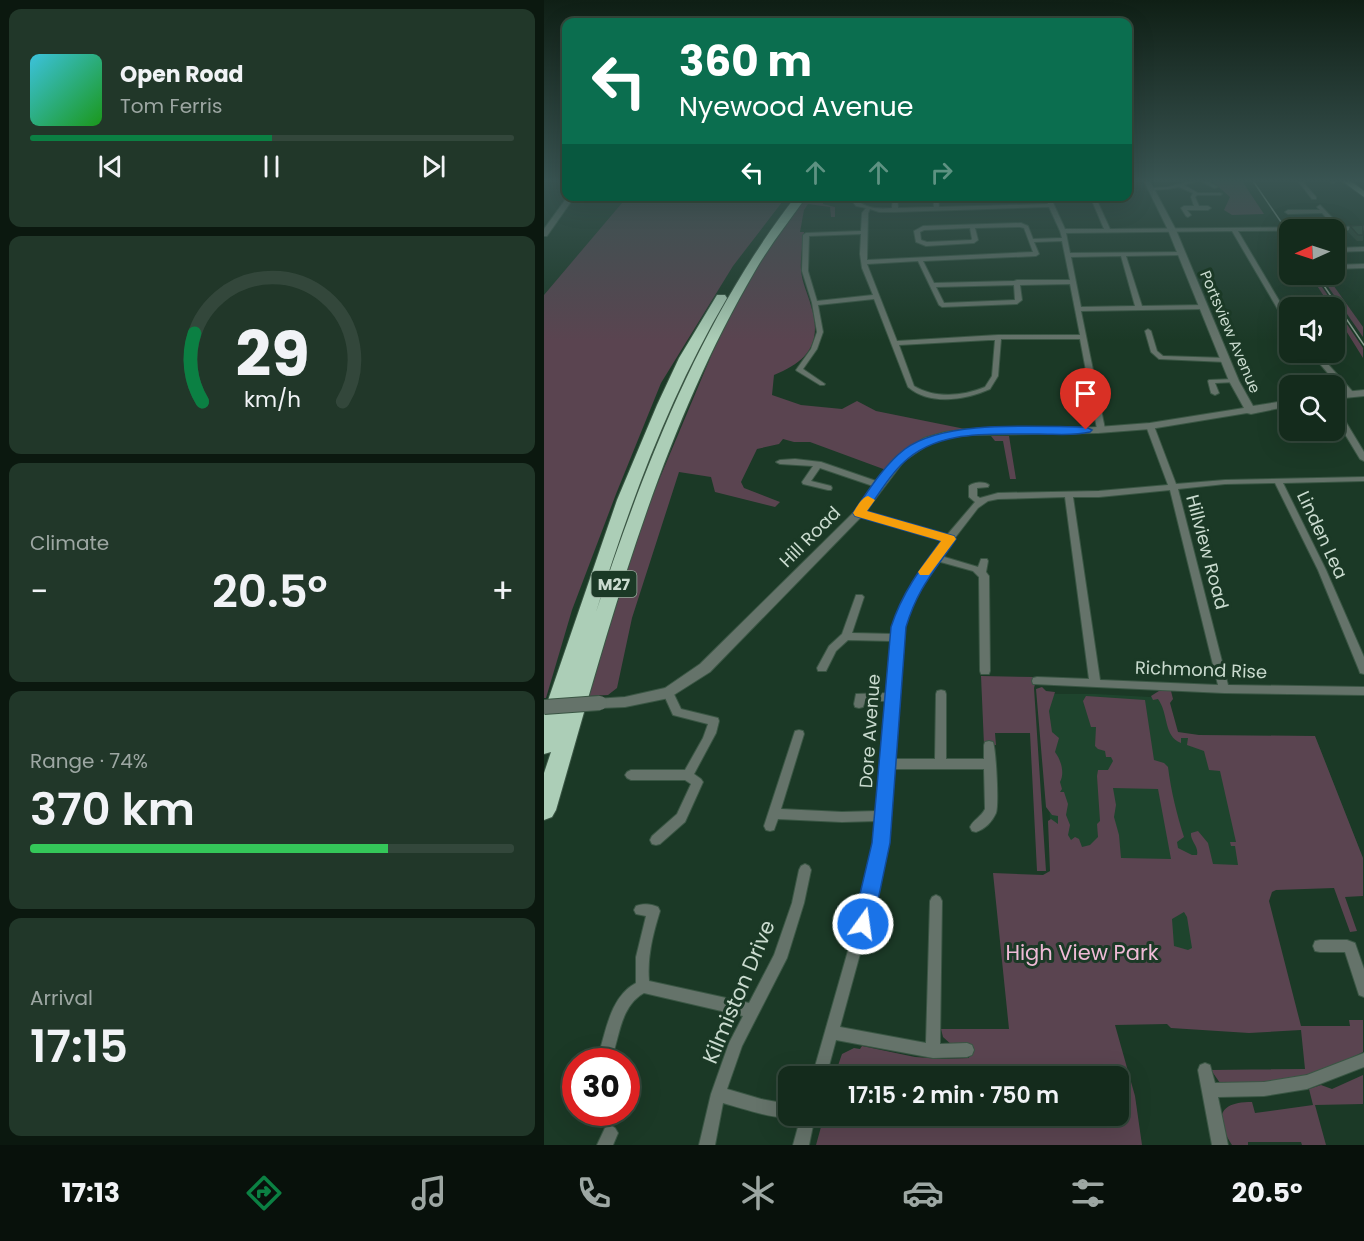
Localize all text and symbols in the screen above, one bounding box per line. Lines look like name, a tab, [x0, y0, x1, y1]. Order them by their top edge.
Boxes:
text: 360 m	[679, 32, 812, 91]
icon: left	[580, 42, 658, 120]
text: Open Road	[120, 59, 244, 90]
text: Nyewood Avenue	[679, 88, 913, 125]
text: Tom Ferris	[120, 92, 222, 120]
icon: previous	[94, 150, 127, 183]
icon: pause	[255, 150, 288, 183]
icon: next	[417, 150, 450, 183]
icon: left	[736, 156, 769, 189]
icon: ahead	[799, 156, 832, 189]
icon: ahead	[862, 156, 895, 189]
icon: right	[925, 156, 958, 189]
north arrow	[1279, 219, 1345, 285]
map controls	[1279, 219, 1345, 441]
street label: Portsview Avenue	[1195, 267, 1266, 396]
button: sound	[1279, 297, 1345, 363]
text: 29	[235, 310, 309, 398]
pin	[1060, 368, 1111, 430]
button: search	[1279, 375, 1345, 441]
icon: arrive	[1069, 377, 1102, 410]
text: km/h	[243, 385, 301, 416]
street label: Linden Lea	[1291, 487, 1354, 583]
street label: Hillview Road	[1180, 492, 1235, 612]
street label: Hill Road	[773, 500, 846, 573]
text: Climate	[30, 529, 109, 557]
text: 20.5°	[212, 560, 328, 623]
text: −	[30, 568, 48, 615]
text: +	[491, 568, 514, 615]
road number: M27	[592, 571, 636, 597]
street label: Richmond Rise	[1134, 655, 1268, 684]
street label: Dore Avenue	[853, 673, 886, 789]
text: Range · 74%	[30, 747, 148, 775]
text: 370 km	[30, 778, 195, 841]
position arrow	[831, 892, 895, 956]
street label: Kilmiston Drive	[695, 916, 782, 1068]
park label: High View Park	[1005, 938, 1159, 967]
text: Arrival	[30, 984, 93, 1012]
text: 17:15	[30, 1015, 128, 1078]
speed limit sign: 30	[562, 1048, 640, 1126]
text: 17:15 · 2 min · 750 m	[848, 1080, 1059, 1111]
icon: directions	[243, 1172, 285, 1214]
icon: music	[408, 1172, 450, 1214]
icon: phone	[573, 1172, 615, 1214]
icon: climate	[737, 1172, 779, 1214]
icon: car	[902, 1172, 944, 1214]
icon: filters	[1067, 1172, 1109, 1214]
text: 17:13	[61, 1174, 120, 1211]
text: 20.5°	[1232, 1174, 1303, 1211]

